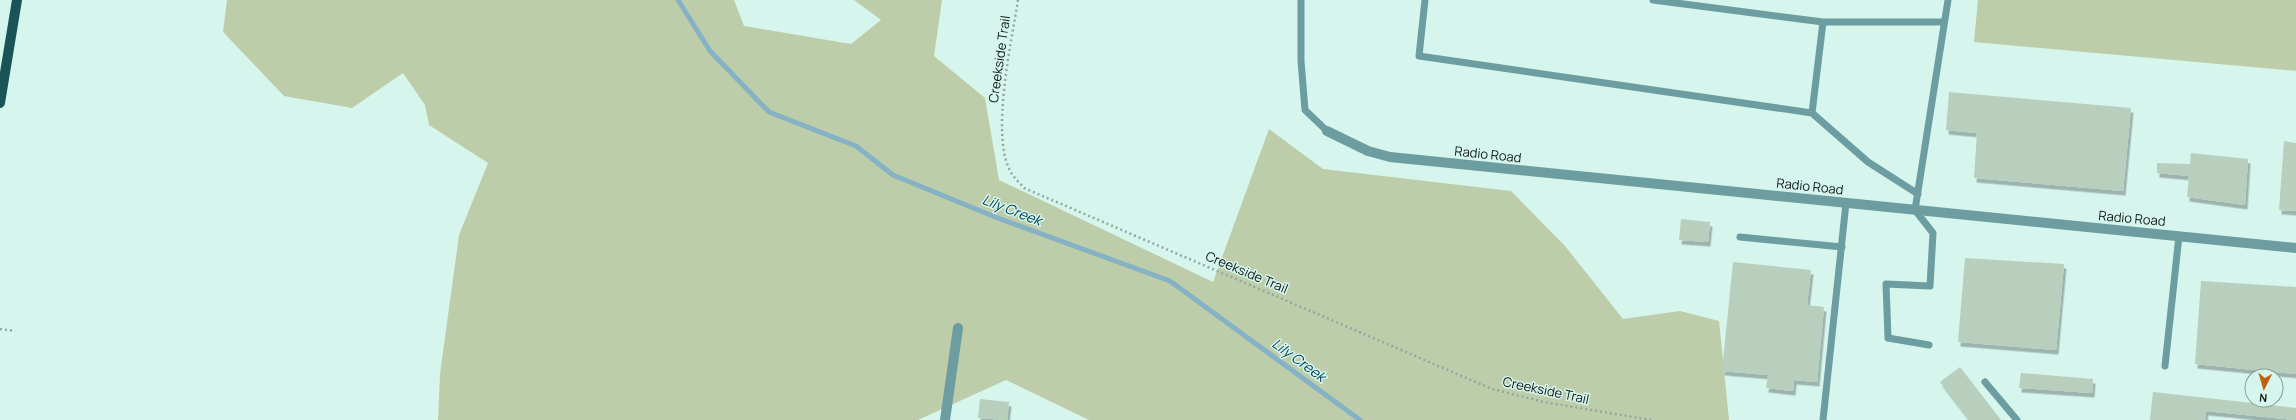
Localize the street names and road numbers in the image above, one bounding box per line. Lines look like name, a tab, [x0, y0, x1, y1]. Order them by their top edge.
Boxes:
street label: Creekside Trail	[984, 14, 1014, 104]
street label: Radio Road	[1454, 142, 1522, 166]
street label: Radio Road	[1776, 174, 1844, 198]
street label: Radio Road	[2098, 206, 2166, 230]
street label: Creekside Trail	[1203, 247, 1291, 297]
street label: Creekside Trail	[1501, 372, 1591, 408]

